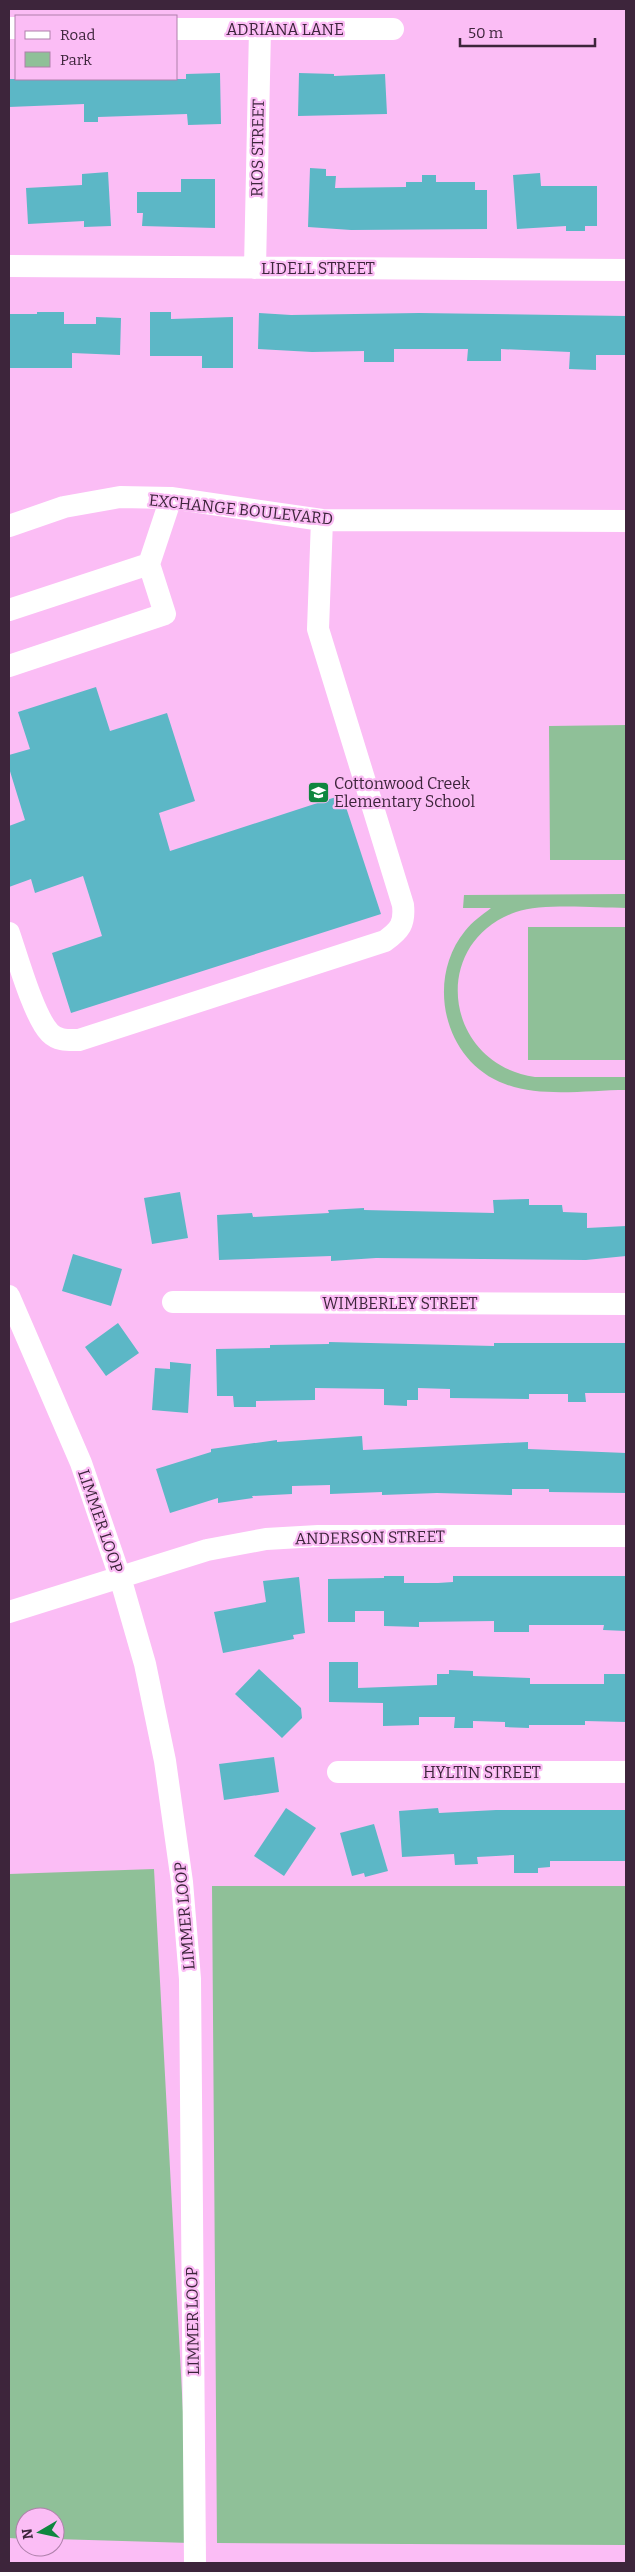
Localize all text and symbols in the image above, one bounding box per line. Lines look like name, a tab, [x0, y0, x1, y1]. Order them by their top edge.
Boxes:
legend	[15, 15, 178, 80]
scale bar	[460, 15, 595, 47]
street label: ADRIANA LANE	[226, 20, 344, 39]
text: 50 m	[468, 24, 504, 42]
text: Road	[60, 26, 95, 44]
text: Park	[60, 51, 92, 69]
street label: RIOS STREET	[247, 99, 268, 197]
street label: LIDELL STREET	[261, 259, 375, 278]
street label: EXCHANGE BOULEVARD	[148, 490, 334, 529]
place label: Cottonwood Creek Elementary School	[334, 774, 475, 811]
school or university icon: Cottonwood Creek Elementary School	[306, 780, 330, 804]
street label: WIMBERLEY STREET	[322, 1294, 478, 1313]
street label: LIMMER LOOP	[74, 1467, 127, 1575]
street label: ANDERSON STREET	[295, 1527, 445, 1548]
street label: HYLTIN STREET	[423, 1763, 541, 1782]
street label: LIMMER LOOP	[170, 1861, 199, 1971]
street label: LIMMER LOOP	[182, 2267, 203, 2375]
north arrow	[15, 2507, 65, 2557]
text: N	[18, 2527, 37, 2541]

